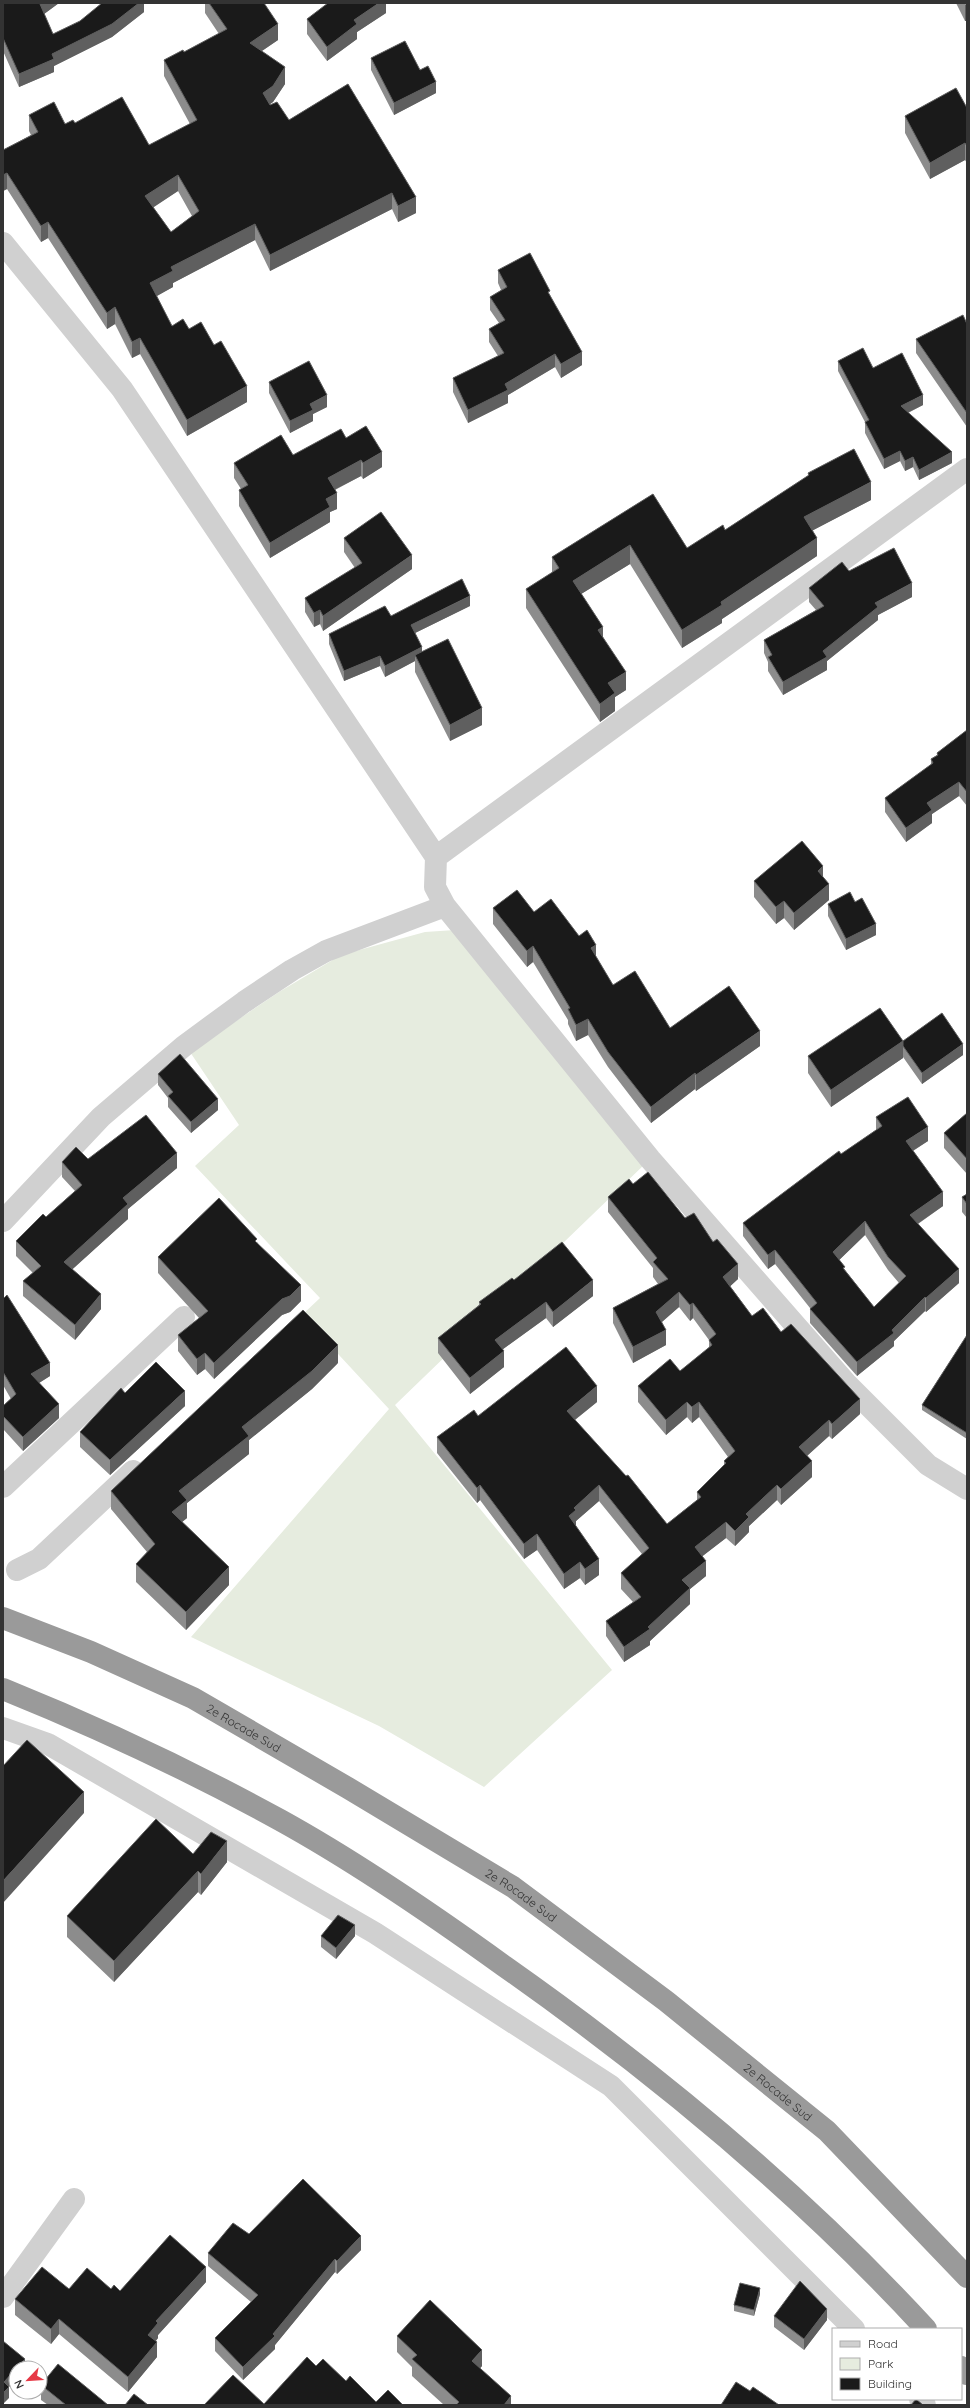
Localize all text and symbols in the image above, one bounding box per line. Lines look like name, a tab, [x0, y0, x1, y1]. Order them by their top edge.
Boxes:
street label: 2e Rocade Sud	[204, 1700, 284, 1755]
street label: 2e Rocade Sud	[483, 1865, 560, 1925]
street label: 2e Rocade Sud	[741, 2060, 816, 2124]
legend	[832, 2328, 962, 2400]
text: Road	[868, 2336, 898, 2351]
text: Park	[868, 2356, 893, 2371]
north arrow	[8, 2360, 48, 2400]
text: Building	[868, 2376, 912, 2391]
text: N	[11, 2378, 27, 2391]

